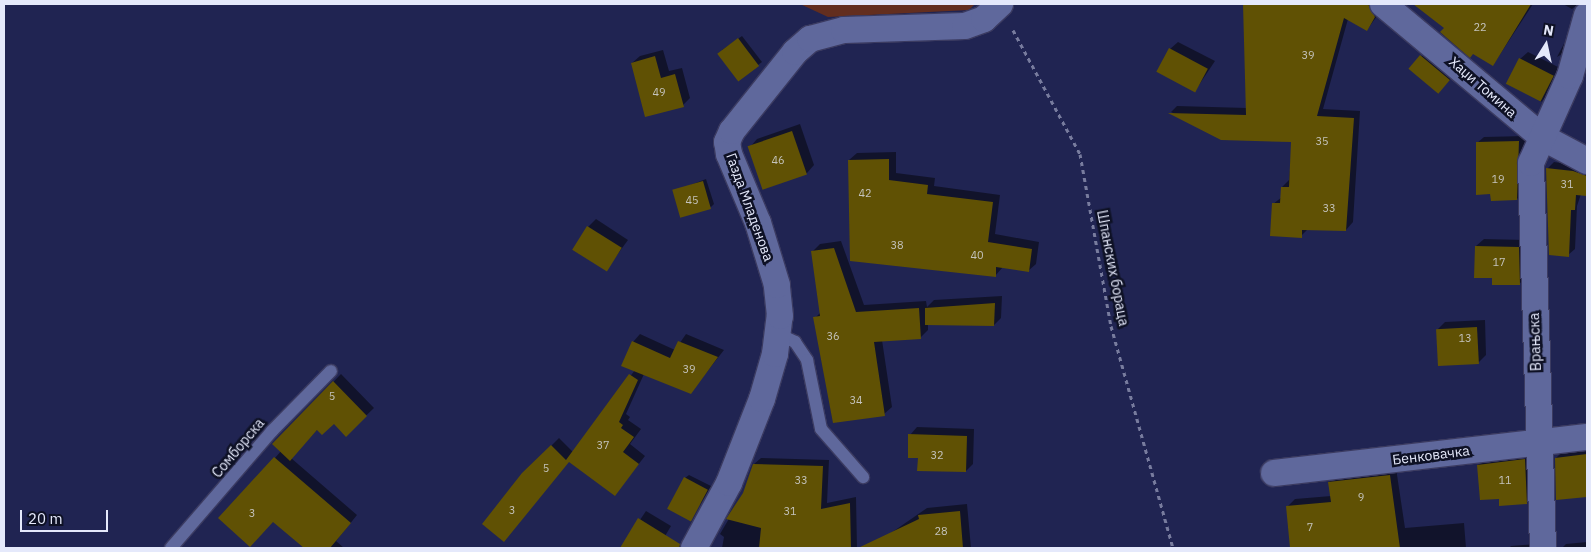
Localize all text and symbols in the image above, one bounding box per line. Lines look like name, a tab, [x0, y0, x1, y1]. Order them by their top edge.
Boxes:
house number: 22	[1473, 20, 1487, 34]
north arrow	[1521, 20, 1571, 70]
text: N	[1542, 20, 1555, 40]
house number: 39	[1301, 48, 1315, 62]
street label: Хаџи Томина	[1446, 53, 1520, 121]
house number: 49	[652, 85, 666, 99]
house number: 35	[1315, 134, 1329, 148]
street label: Газда Младенова	[723, 151, 777, 263]
house number: 46	[771, 153, 785, 167]
house number: 19	[1491, 172, 1505, 186]
house number: 31	[1560, 177, 1574, 191]
house number: 42	[858, 186, 872, 200]
house number: 45	[685, 193, 699, 207]
house number: 33	[1322, 201, 1336, 215]
street label: Шпанских бораца	[1094, 209, 1132, 327]
house number: 38	[890, 238, 904, 252]
house number: 40	[970, 248, 984, 262]
house number: 17	[1492, 255, 1506, 269]
street label: Врањска	[1526, 312, 1544, 372]
house number: 36	[826, 329, 840, 343]
house number: 13	[1458, 331, 1472, 345]
house number: 39	[682, 362, 696, 376]
house number: 5	[329, 389, 335, 403]
house number: 34	[849, 393, 863, 407]
street label: Сомборска	[208, 415, 268, 481]
house number: 37	[596, 438, 610, 452]
street label: Бенковачка	[1391, 442, 1471, 468]
house number: 32	[930, 448, 944, 462]
house number: 5	[543, 461, 549, 475]
house number: 33	[794, 473, 808, 487]
house number: 11	[1498, 473, 1512, 487]
house number: 9	[1358, 490, 1364, 504]
scale bar	[22, 500, 110, 532]
house number: 3	[509, 503, 515, 517]
house number: 31	[783, 504, 797, 518]
house number: 3	[249, 506, 255, 520]
text: 20 m	[28, 509, 63, 528]
house number: 7	[1307, 520, 1313, 534]
house number: 28	[934, 524, 948, 538]

